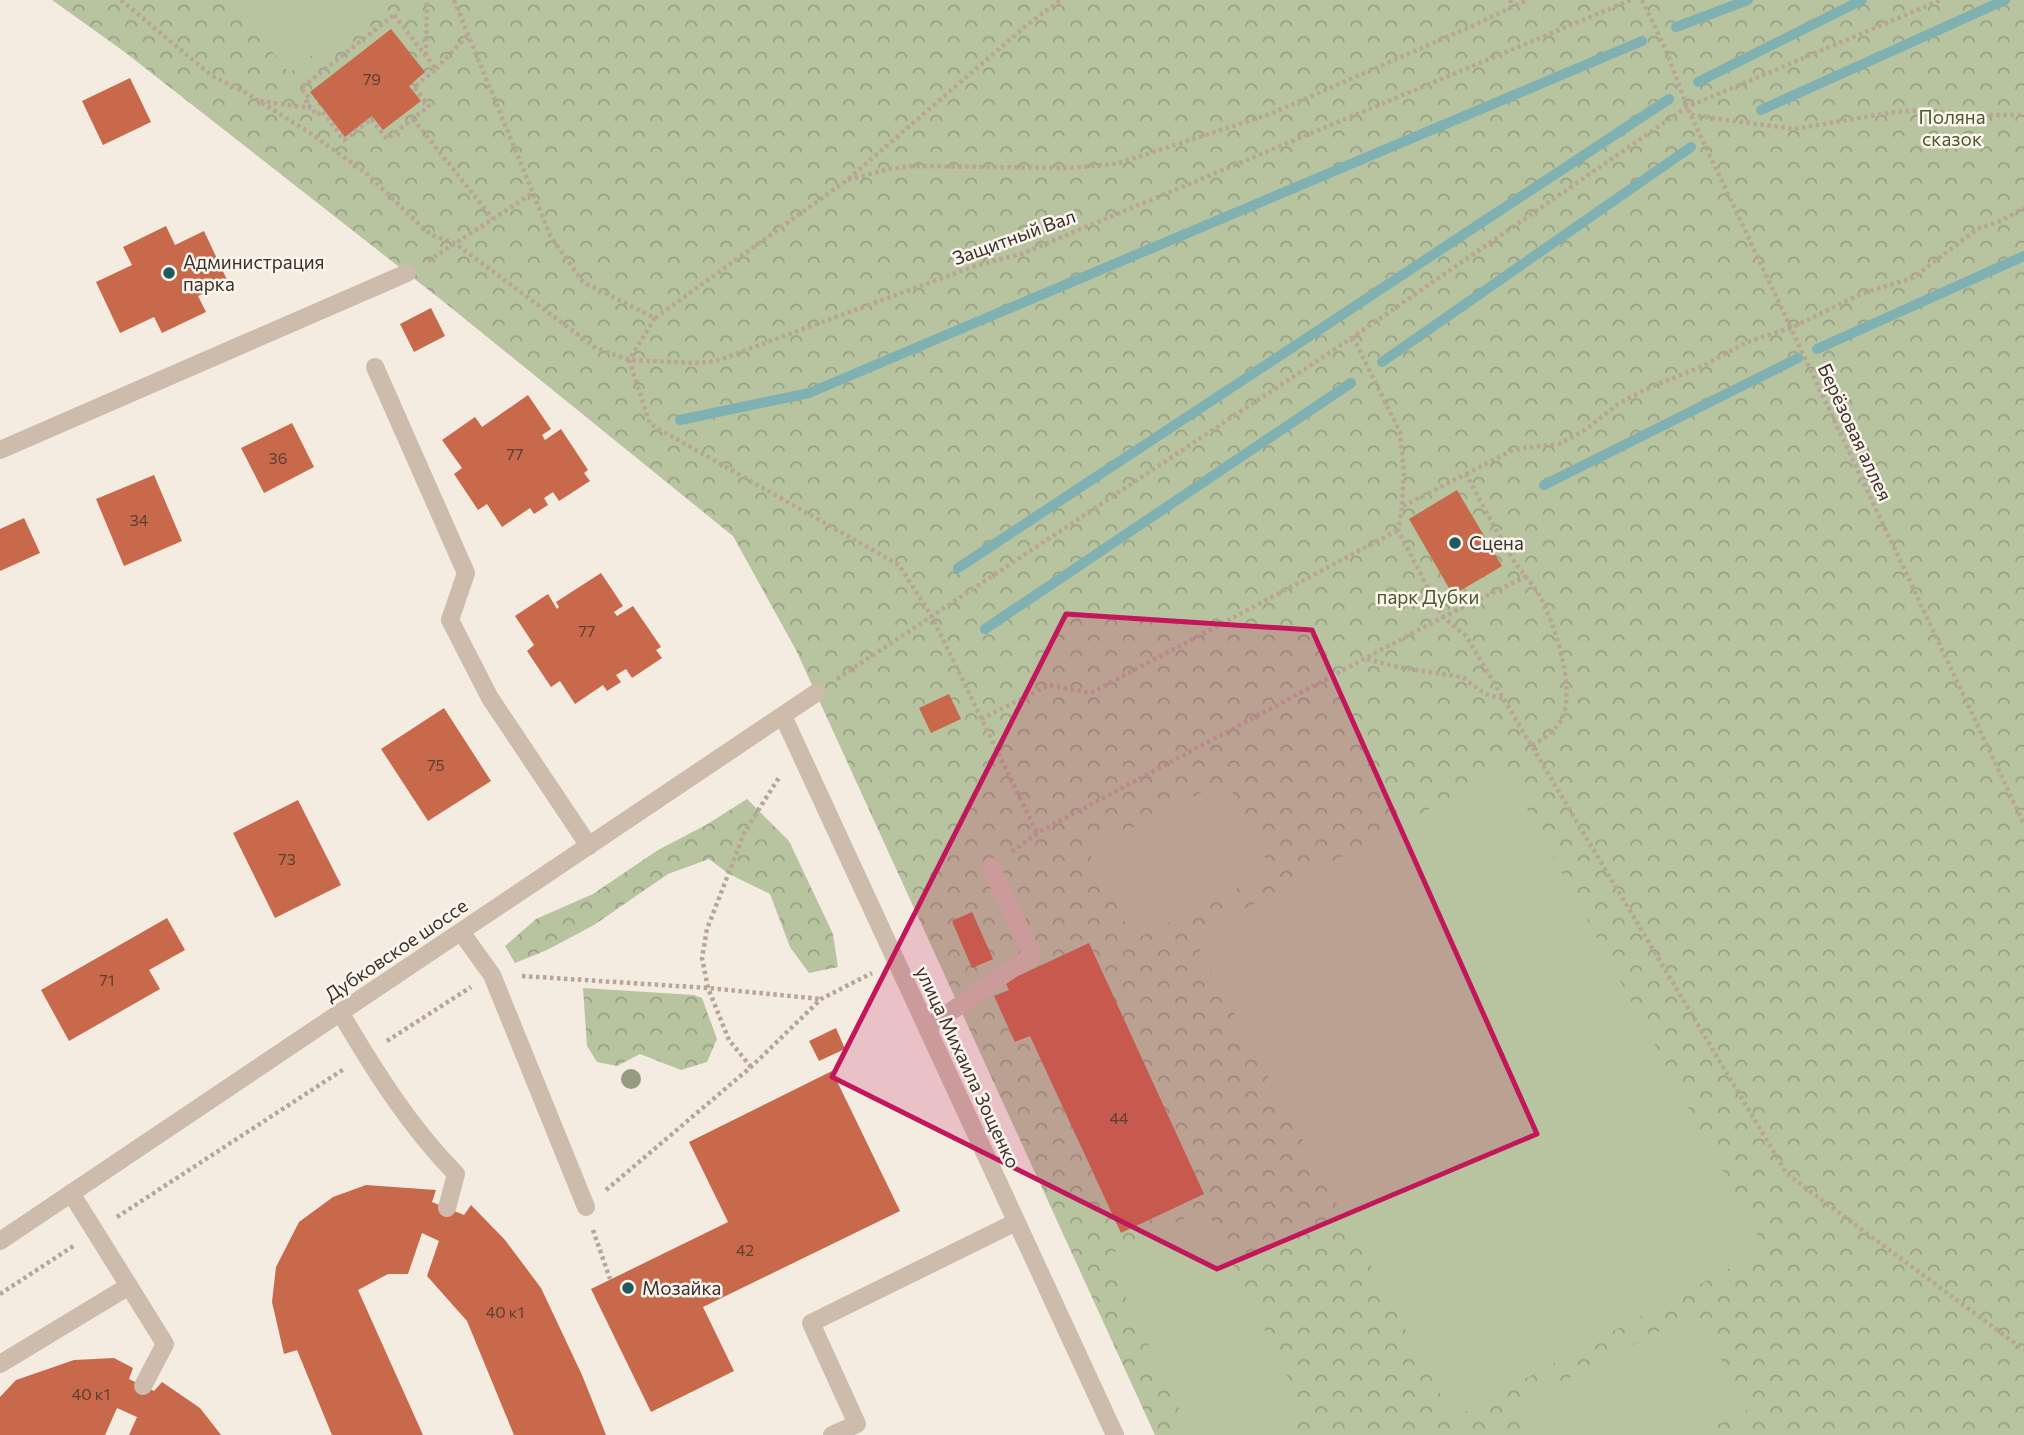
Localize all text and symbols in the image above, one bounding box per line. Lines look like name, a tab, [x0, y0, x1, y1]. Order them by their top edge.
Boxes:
house number: 79	[363, 69, 381, 88]
park label: Поляна сказок	[1918, 105, 1986, 150]
street label: Защитный Вал	[949, 204, 1078, 269]
place label: Администрация парка	[183, 250, 325, 295]
marker: Администрация парка	[161, 265, 177, 281]
street label: Берёзовая аллея	[1814, 359, 1897, 504]
house number: 77	[507, 444, 523, 463]
house number: 36	[269, 448, 287, 467]
house number: 34	[130, 510, 149, 529]
place label: Сцена	[1469, 531, 1524, 554]
marker: Сцена	[1447, 535, 1463, 551]
park label: парк Дубки	[1377, 585, 1479, 608]
house number: 77	[579, 621, 595, 640]
house number: 75	[427, 755, 445, 774]
house number: 73	[278, 849, 296, 868]
street label: Дубковское шоссе	[320, 893, 472, 1006]
street label: улица Михаила Зощенко	[911, 962, 1025, 1171]
house number: 71	[99, 970, 115, 989]
house number: 44	[1109, 1108, 1129, 1127]
house number: 42	[736, 1240, 754, 1259]
place label: Мозайка	[642, 1276, 721, 1299]
marker: Мозайка	[620, 1280, 636, 1296]
house number: 40 к1	[486, 1302, 524, 1321]
house number: 40 к1	[72, 1384, 110, 1403]

